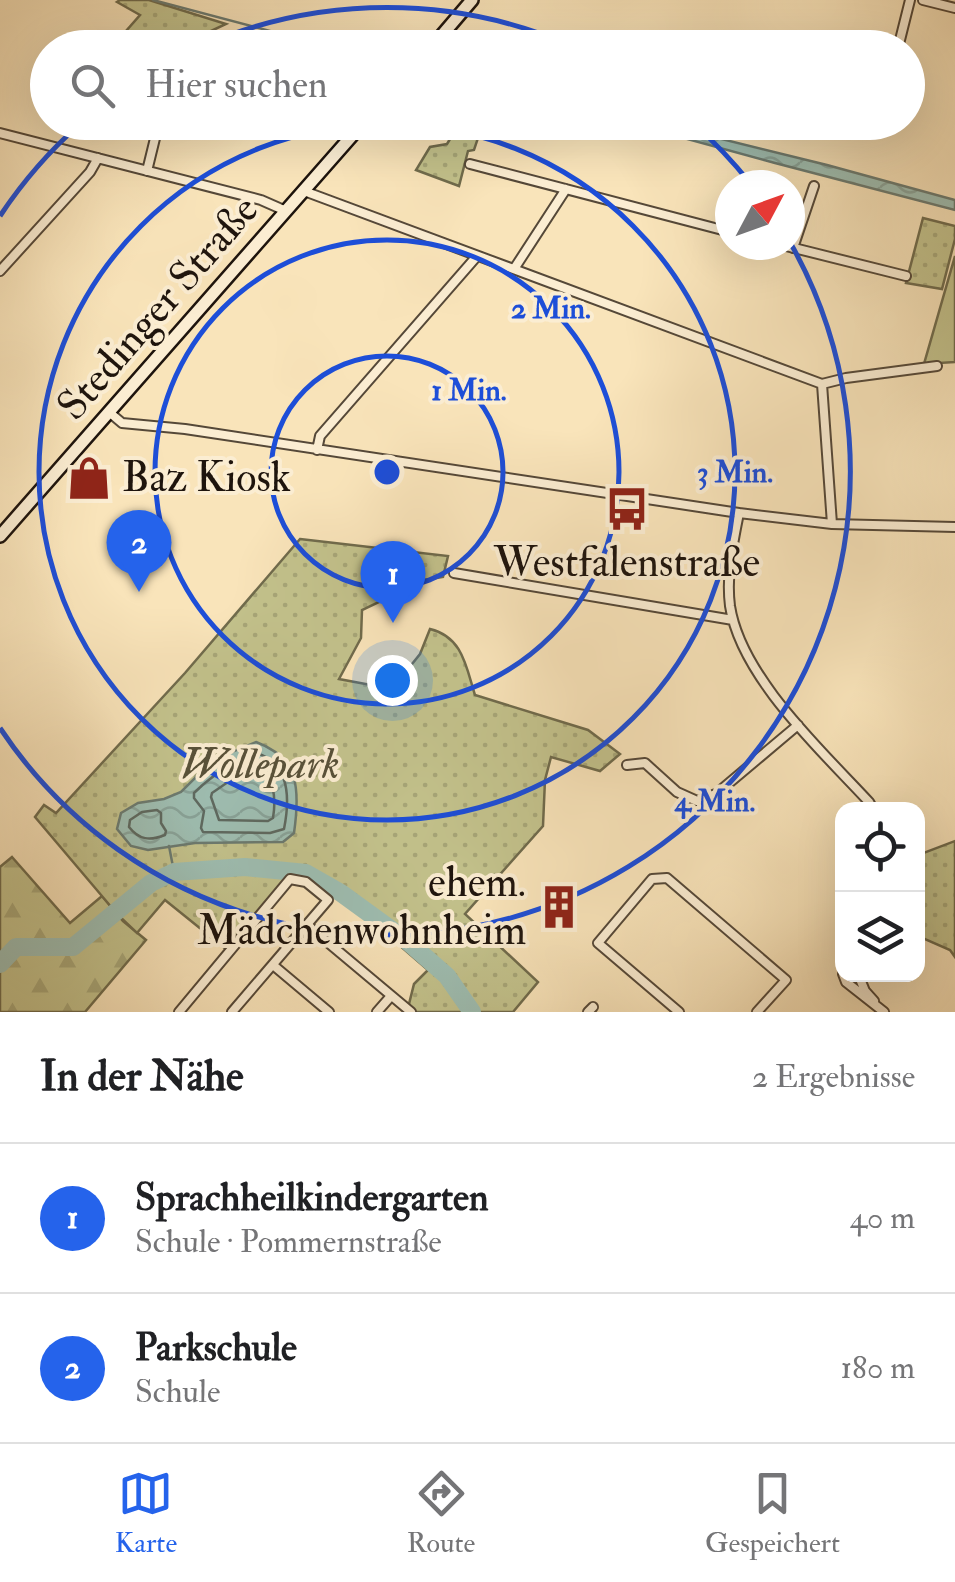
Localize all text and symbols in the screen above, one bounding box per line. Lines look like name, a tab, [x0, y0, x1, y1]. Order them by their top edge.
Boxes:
search box	[30, 30, 925, 140]
icon: search	[65, 58, 120, 113]
text: Hier suchen	[145, 61, 328, 109]
north arrow	[715, 170, 805, 260]
street label: Stedinger Straße	[46, 185, 270, 431]
text: 2 Min.	[511, 290, 591, 327]
text: 1 Min.	[431, 372, 507, 409]
place label: Baz Kiosk	[122, 452, 291, 504]
shop icon: Baz Kiosk	[65, 454, 113, 502]
centre of rings	[369, 454, 405, 490]
text: 3 Min.	[697, 454, 773, 491]
bus stop icon: Westfalenstraße	[603, 485, 651, 533]
pin: 2	[106, 510, 172, 592]
place label: Westfalenstraße	[493, 537, 760, 589]
pin: 1	[360, 540, 426, 623]
your location	[367, 655, 418, 706]
park label: Wollepark	[180, 739, 340, 791]
text: 4 Min.	[674, 783, 756, 820]
map controls	[835, 802, 925, 982]
button: locate	[835, 802, 925, 892]
place label: ehem. Mädchenwohnheim	[197, 857, 526, 957]
building icon: ehem. Mädchenwohnheim	[535, 883, 583, 931]
button: layers	[835, 892, 925, 982]
text: In der Nähe	[40, 1051, 244, 1103]
text: 2 Ergebnisse	[752, 1057, 915, 1097]
text: Sprachheilkindergarten	[135, 1174, 489, 1222]
text: 1	[67, 1198, 78, 1238]
text: 40 m	[850, 1198, 915, 1238]
text: Schule · Pommernstraße	[135, 1222, 442, 1262]
text: Parkschule	[135, 1324, 297, 1372]
text: 2	[64, 1348, 81, 1388]
text: 180 m	[841, 1348, 915, 1388]
text: Schule	[135, 1372, 220, 1412]
tab: Karte	[115, 1466, 177, 1561]
tab: Route	[407, 1466, 475, 1561]
tab: Gespeichert	[705, 1466, 840, 1561]

